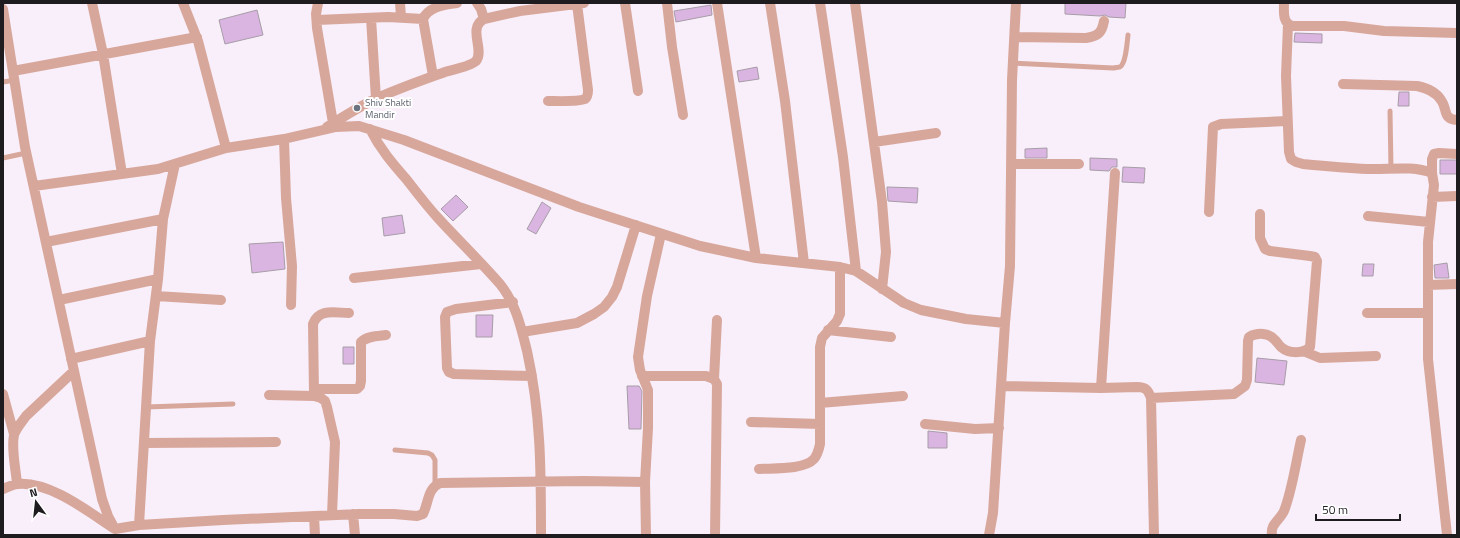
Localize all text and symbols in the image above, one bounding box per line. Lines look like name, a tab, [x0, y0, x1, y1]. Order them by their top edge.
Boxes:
place label: Shiv Shakti Mandir	[365, 95, 411, 122]
marker: Shiv Shakti Mandir	[352, 103, 362, 113]
north arrow	[16, 482, 56, 522]
text: N	[28, 484, 39, 501]
scale bar	[1316, 496, 1400, 522]
text: 50 m	[1322, 500, 1348, 519]

